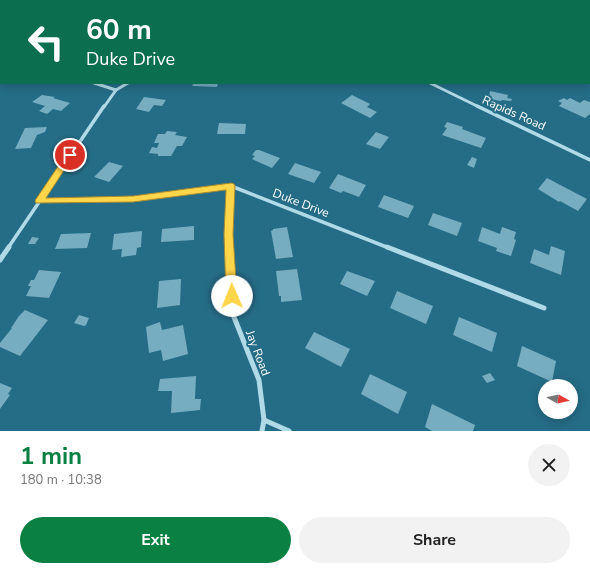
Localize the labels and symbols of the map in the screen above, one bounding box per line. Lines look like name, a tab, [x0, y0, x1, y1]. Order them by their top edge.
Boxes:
street label: Rapids Road	[480, 92, 548, 134]
pin	[53, 138, 87, 172]
street label: Duke Drive	[270, 185, 332, 221]
position arrow	[211, 275, 253, 317]
street label: Jay Road	[242, 327, 274, 378]
north arrow	[538, 379, 578, 419]

